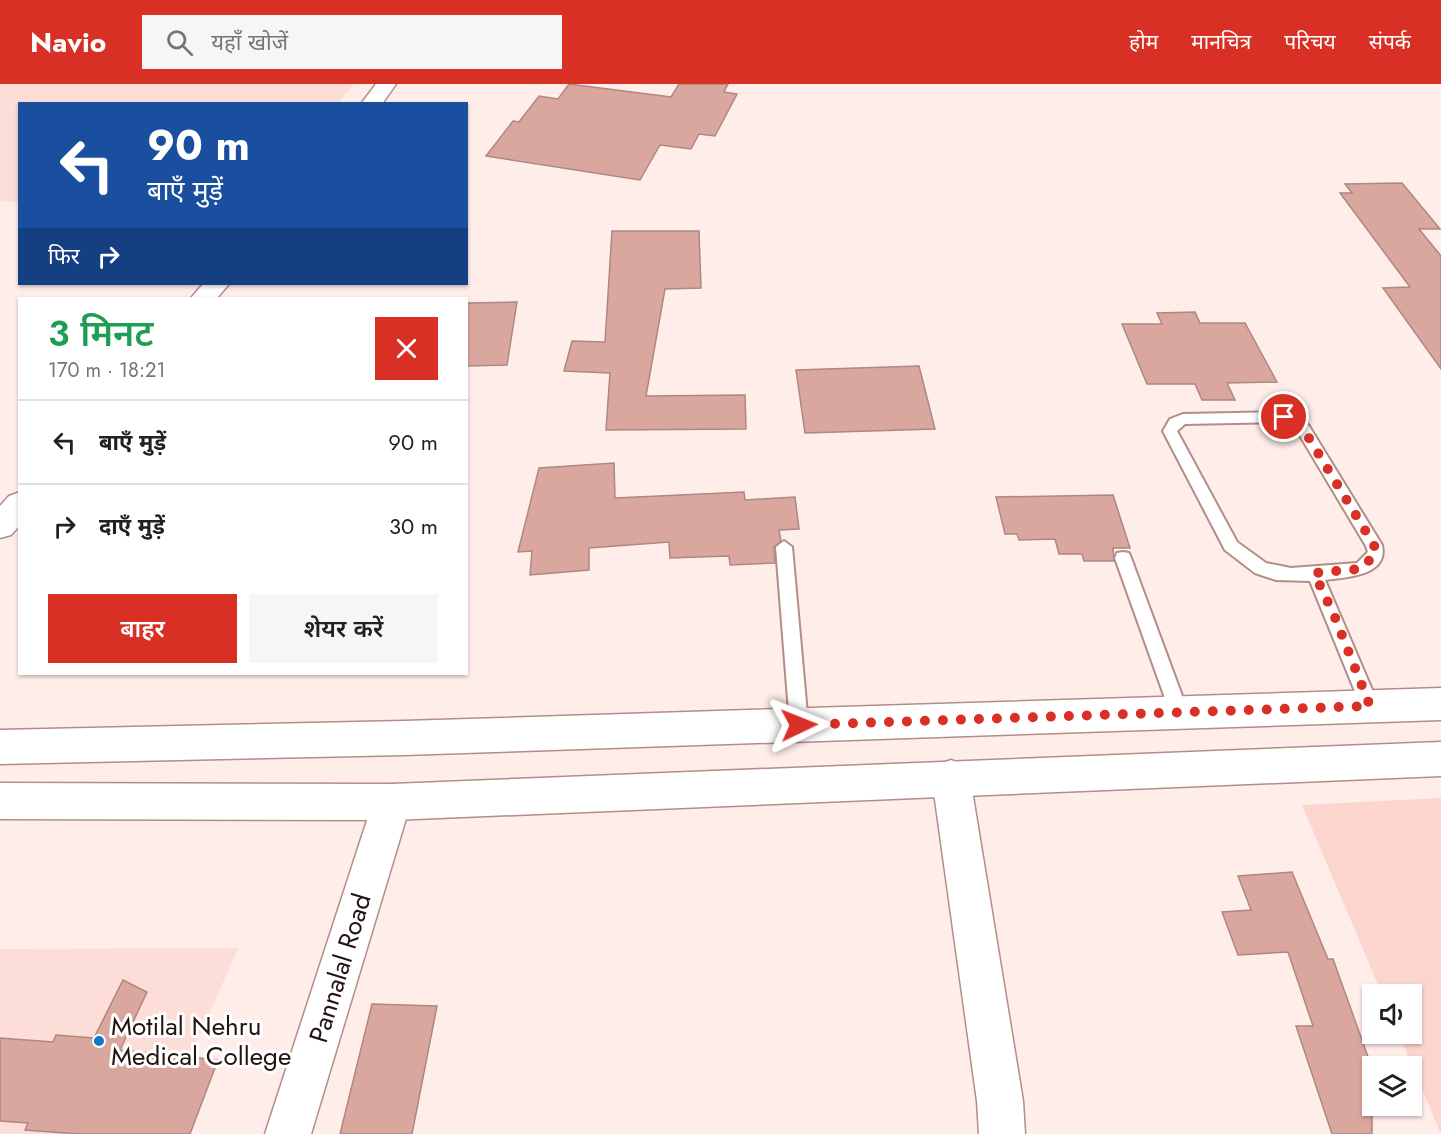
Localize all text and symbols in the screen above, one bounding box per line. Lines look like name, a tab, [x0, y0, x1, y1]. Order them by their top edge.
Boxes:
search box	[142, 15, 562, 69]
text: Navio	[30, 22, 106, 63]
icon: search	[163, 26, 196, 59]
text: यहाँ खोजें	[211, 26, 288, 58]
text: होम	[1129, 27, 1158, 57]
text: मानचित्र	[1191, 27, 1251, 57]
text: परिचय	[1284, 27, 1336, 57]
text: संपर्क	[1369, 27, 1411, 57]
text: 90 m	[147, 115, 250, 176]
icon: left	[48, 126, 126, 204]
text: बाएँ मुड़ें	[147, 171, 223, 210]
text: फिर	[48, 240, 80, 272]
icon: right	[92, 240, 125, 273]
text: 3 मिनट	[48, 307, 153, 359]
button: close	[375, 317, 438, 380]
text: 170 m · 18:21	[48, 356, 165, 385]
pin	[1258, 391, 1309, 442]
icon: arrive	[1267, 400, 1300, 433]
icon: left	[48, 426, 81, 459]
text: बाएँ मुड़ें	[99, 426, 166, 458]
text: 90 m	[388, 426, 438, 458]
icon: right	[48, 510, 81, 543]
text: दाएँ मुड़ें	[99, 510, 165, 542]
text: 30 m	[389, 510, 438, 542]
button: बाहर	[48, 594, 237, 663]
button: शेयर करें	[249, 594, 438, 663]
position arrow	[767, 693, 831, 757]
street label: Pannalal Road	[299, 889, 381, 1047]
map controls	[1362, 984, 1422, 1116]
button: sound	[1362, 984, 1422, 1044]
place label: Motilal Nehru Medical College	[111, 1007, 291, 1075]
marker: Motilal Nehru Medical College	[92, 1034, 106, 1048]
button: layers	[1362, 1056, 1422, 1116]

